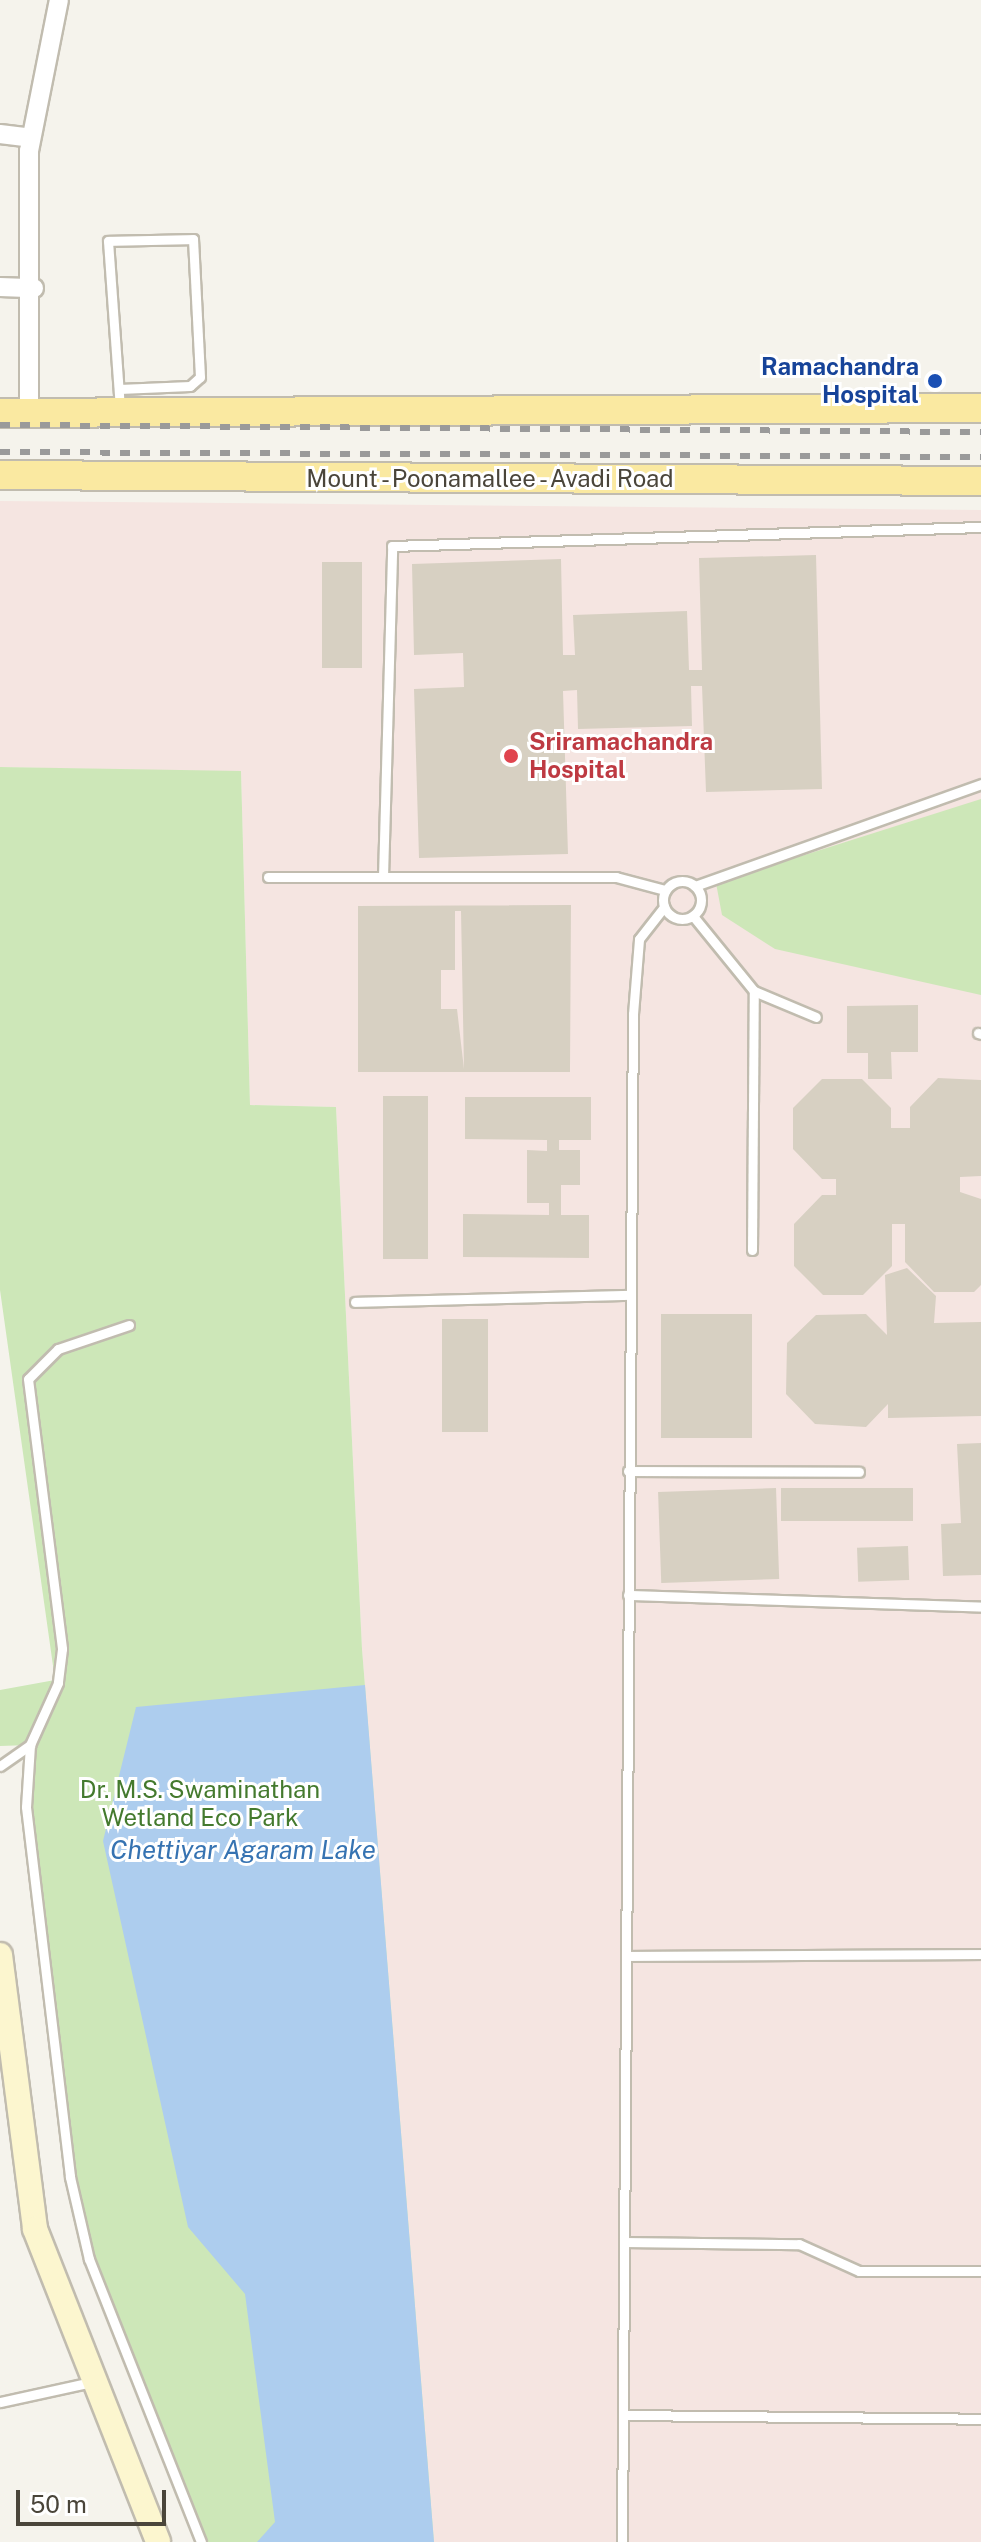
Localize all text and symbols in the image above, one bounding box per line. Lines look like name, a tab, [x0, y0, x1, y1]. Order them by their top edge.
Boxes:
place label: Ramachandra Hospital	[761, 353, 919, 409]
marker: Ramachandra Hospital	[926, 372, 944, 390]
street label: Mount - Poonamallee - Avadi Road	[300, 465, 680, 493]
place label: Sriramachandra Hospital	[529, 728, 713, 784]
marker: Sriramachandra Hospital	[500, 745, 522, 767]
park label: Dr. M.S. Swaminathan Wetland Eco Park	[80, 1776, 320, 1832]
water label: Chettiyar Agaram Lake	[110, 1834, 376, 1866]
scale bar	[20, 2474, 170, 2524]
text: 50 m	[30, 2490, 87, 2518]

